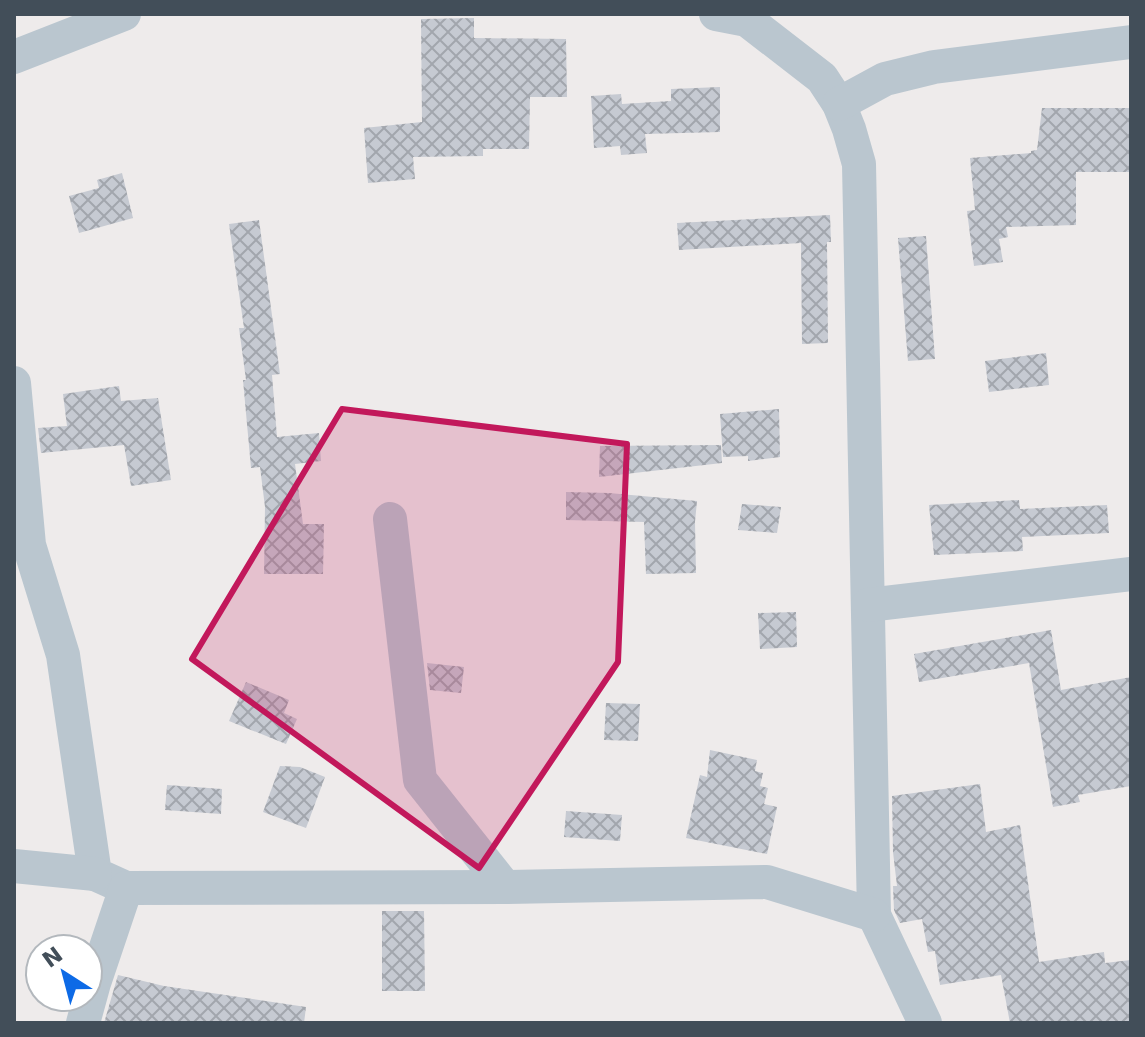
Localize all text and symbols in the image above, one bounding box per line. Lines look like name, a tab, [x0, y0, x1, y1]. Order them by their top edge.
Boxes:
north arrow	[24, 933, 104, 1013]
text: N	[38, 942, 67, 973]

